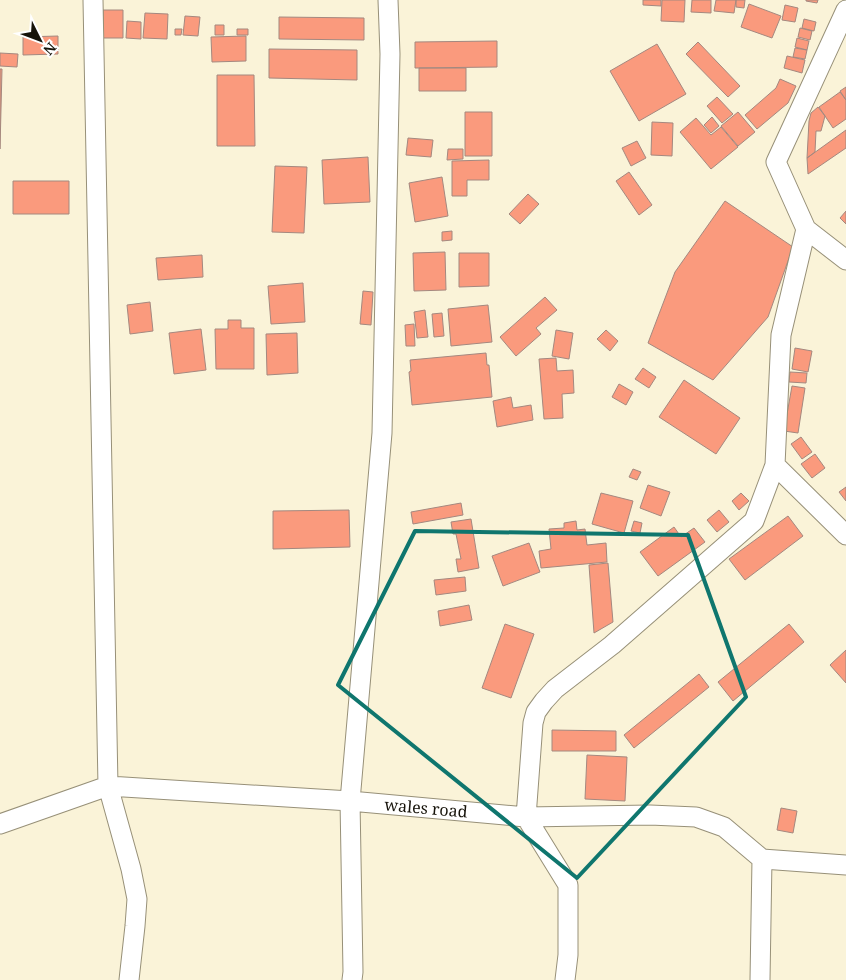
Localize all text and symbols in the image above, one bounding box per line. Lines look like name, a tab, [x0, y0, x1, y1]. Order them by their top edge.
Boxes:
north arrow	[15, 15, 65, 65]
text: N	[39, 39, 61, 59]
street label: wales road	[384, 793, 469, 823]

